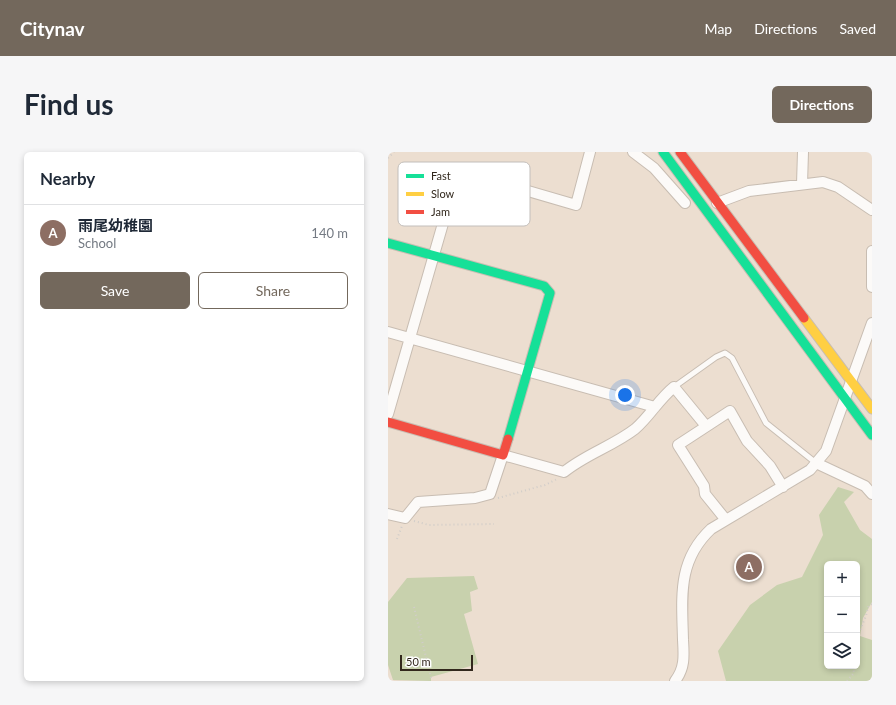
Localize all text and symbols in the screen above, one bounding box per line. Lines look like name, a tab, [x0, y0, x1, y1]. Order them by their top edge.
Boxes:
text: Citynav	[20, 17, 85, 40]
text: Map	[705, 20, 732, 37]
text: Directions	[754, 20, 817, 37]
text: Saved	[839, 20, 876, 37]
button: Directions	[772, 86, 872, 123]
text: Find us	[24, 87, 114, 121]
legend	[398, 162, 530, 226]
text: Nearby	[40, 168, 95, 189]
text: Fast	[431, 169, 451, 182]
text: Slow	[431, 187, 455, 200]
text: Jam	[431, 205, 450, 218]
text: 雨尾幼稚園	[78, 216, 153, 234]
text: A	[48, 225, 58, 241]
text: 140 m	[311, 225, 348, 241]
text: School	[78, 235, 116, 251]
button: Save	[40, 272, 190, 309]
button: Share	[198, 272, 348, 309]
your location	[615, 385, 635, 405]
pin: A	[736, 552, 762, 582]
map controls	[824, 561, 860, 669]
button: +	[824, 561, 860, 597]
button: −	[824, 597, 860, 633]
button: layers	[824, 633, 860, 669]
scale bar	[400, 653, 473, 672]
text: 50 m	[406, 655, 431, 668]

